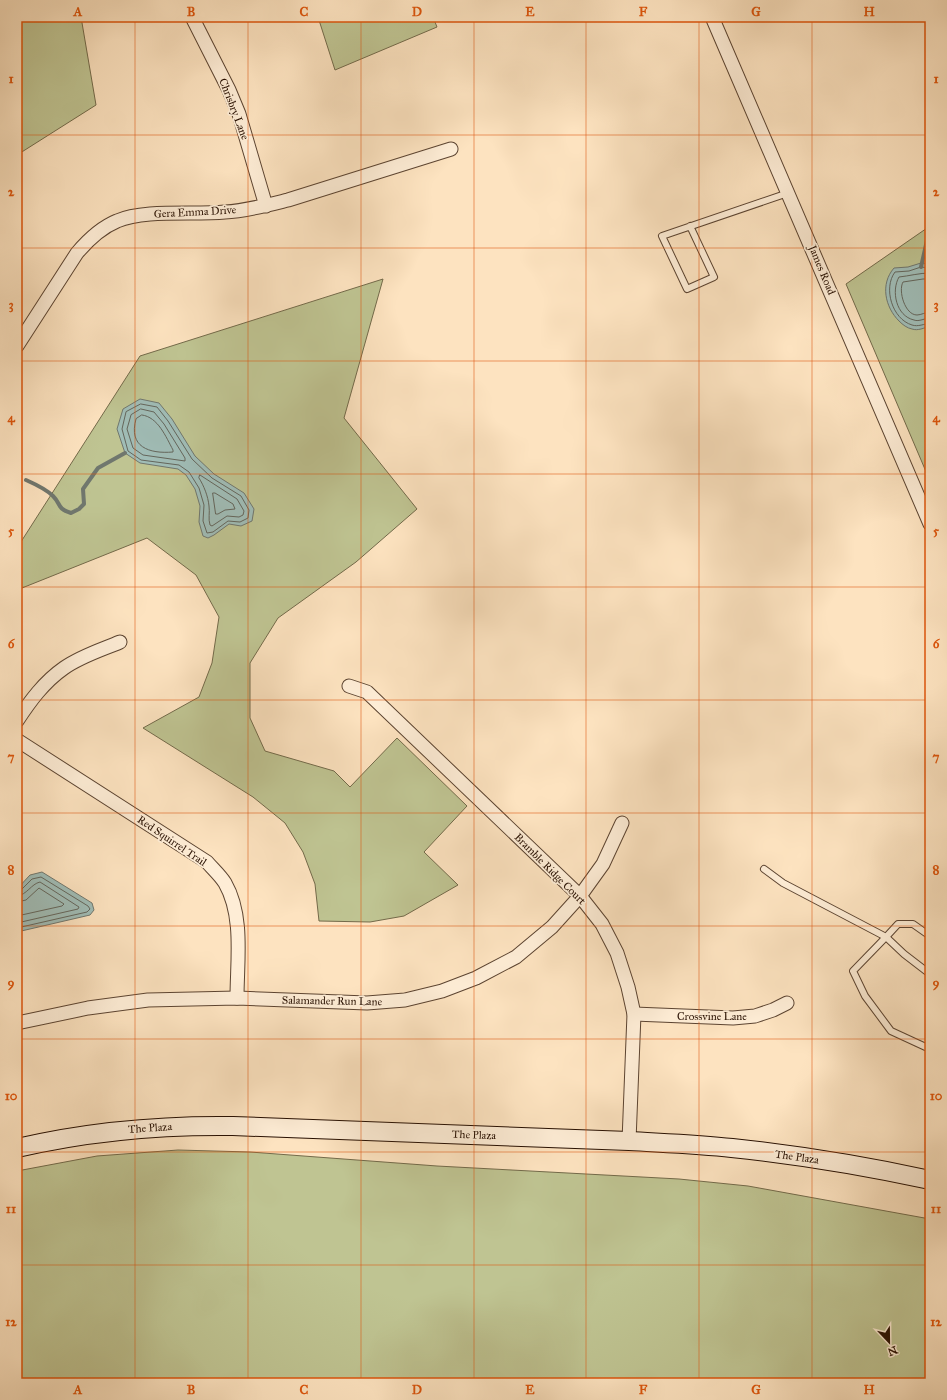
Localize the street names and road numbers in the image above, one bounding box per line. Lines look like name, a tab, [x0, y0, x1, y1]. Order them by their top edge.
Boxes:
street label: Chrisbry Lane	[216, 76, 252, 142]
street label: Gera Emma Drive	[153, 203, 237, 221]
street label: James Road	[804, 242, 838, 297]
street label: Red Squirrel Trail	[134, 813, 209, 870]
street label: Bramble Ridge Court	[512, 831, 589, 908]
street label: Salamander Run Lane	[282, 994, 383, 1008]
street label: Crossvine Lane	[677, 1010, 747, 1023]
street label: The Plaza	[127, 1120, 173, 1136]
street label: The Plaza	[452, 1128, 497, 1142]
street label: The Plaza	[774, 1147, 820, 1167]

